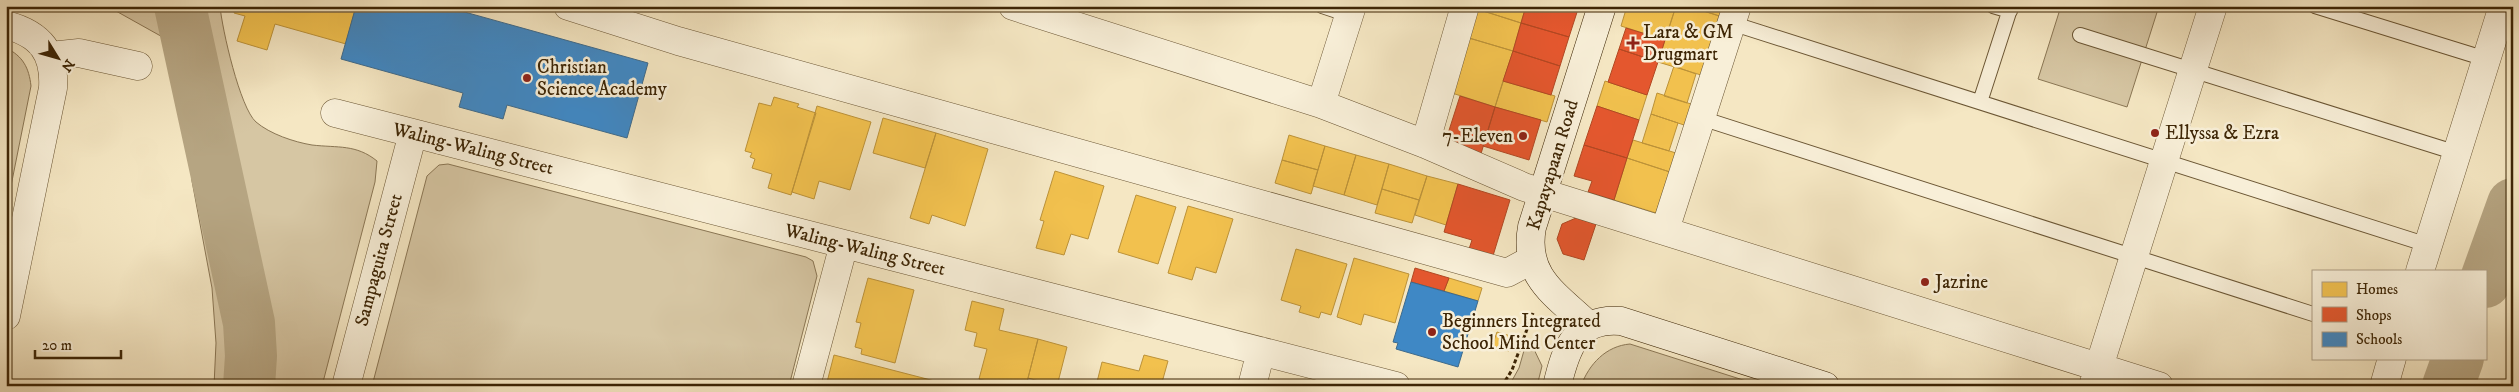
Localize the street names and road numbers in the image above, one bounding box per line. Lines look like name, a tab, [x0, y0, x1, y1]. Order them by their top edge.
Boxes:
street label: Kapayapaan Road	[1522, 97, 1584, 233]
street label: Waling-Waling Street	[389, 118, 556, 180]
street label: Sampaguita Street	[350, 191, 408, 329]
street label: Waling-Waling Street	[781, 219, 948, 281]

